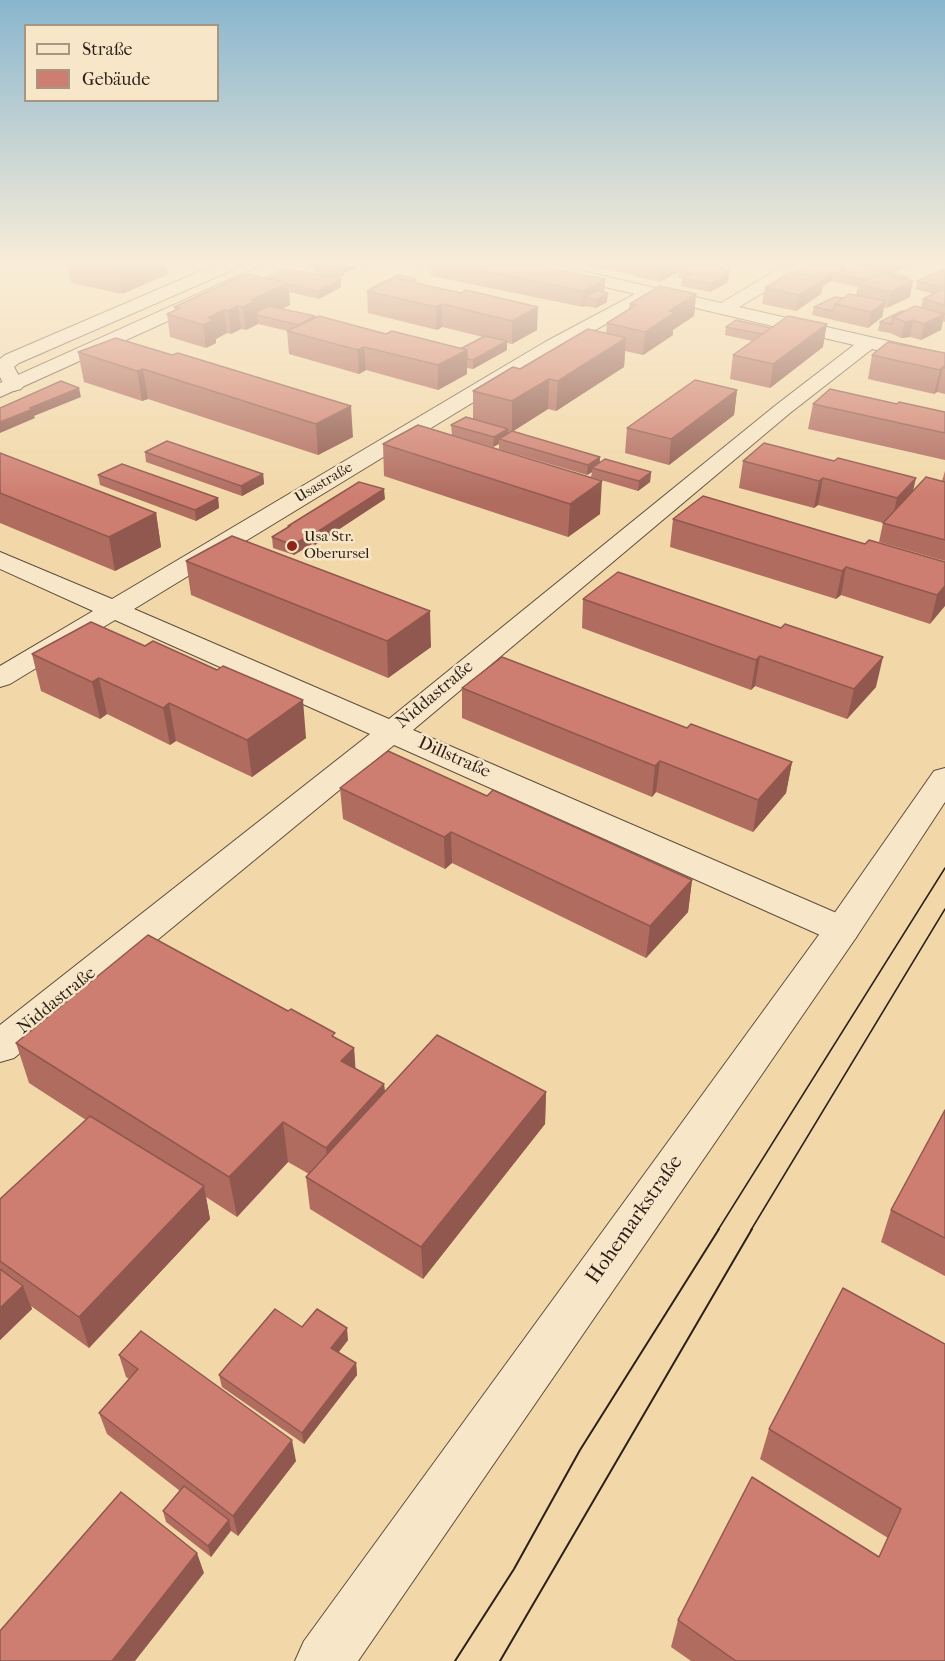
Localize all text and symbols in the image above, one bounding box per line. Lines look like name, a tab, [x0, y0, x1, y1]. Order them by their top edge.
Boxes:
legend	[24, 24, 219, 102]
text: Straße	[82, 39, 132, 60]
text: Gebäude	[82, 69, 150, 90]
street label: Usastraße	[292, 459, 356, 507]
place label: Usa Str. Oberursel	[304, 528, 369, 563]
marker: Usa Str. Oberursel	[285, 539, 299, 553]
street label: Niddastraße	[392, 656, 478, 734]
street label: Dillstraße	[415, 733, 493, 783]
street label: Niddastraße	[14, 963, 100, 1039]
street label: Hohemarkstraße	[581, 1151, 689, 1289]

